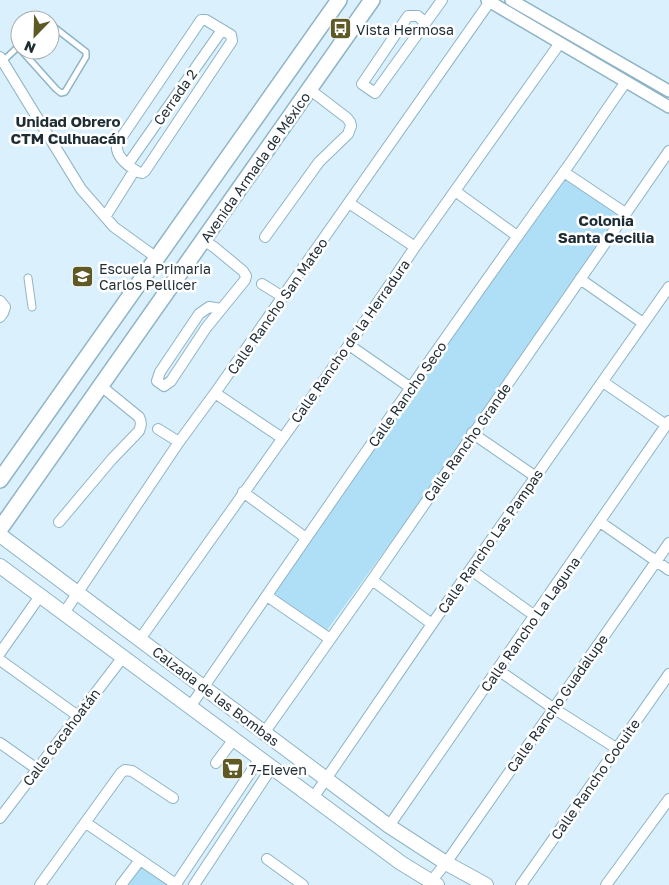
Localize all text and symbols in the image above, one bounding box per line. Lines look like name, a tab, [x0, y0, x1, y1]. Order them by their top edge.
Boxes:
north arrow	[10, 10, 60, 60]
bus stop icon: Vista Hermosa	[328, 17, 352, 41]
place label: Vista Hermosa	[356, 21, 454, 38]
text: N	[22, 38, 38, 57]
street label: Cerrada 2	[150, 66, 200, 128]
street label: Avenida Armada de México	[197, 89, 313, 245]
district label: Unidad Obrero CTM Culhuacán	[11, 112, 125, 147]
district label: Colonia Santa Cecilia	[558, 211, 654, 246]
street label: Calle Rancho San Mateo	[223, 234, 331, 378]
street label: Calle Rancho de la Herradura	[287, 256, 413, 426]
place label: Escuela Primaria Carlos Pellicer	[99, 260, 211, 293]
school or university icon: Escuela Primaria Carlos Pellicer	[71, 264, 95, 288]
street label: Calle Rancho Seco	[364, 338, 450, 450]
street label: Calle Rancho Grande	[420, 380, 514, 504]
street label: Calle Rancho Las Pampas	[434, 466, 546, 616]
street label: Calle Rancho La Laguna	[477, 553, 583, 695]
street label: Calle Rancho Guadalupe	[503, 631, 611, 775]
street label: Calzada de las Bombas	[149, 643, 283, 749]
street label: Calle Cacahoatán	[19, 685, 103, 789]
street label: Calle Rancho Cocuite	[547, 715, 643, 843]
supermarket icon: 7-Eleven	[221, 757, 245, 781]
place label: 7-Eleven	[249, 761, 307, 778]

